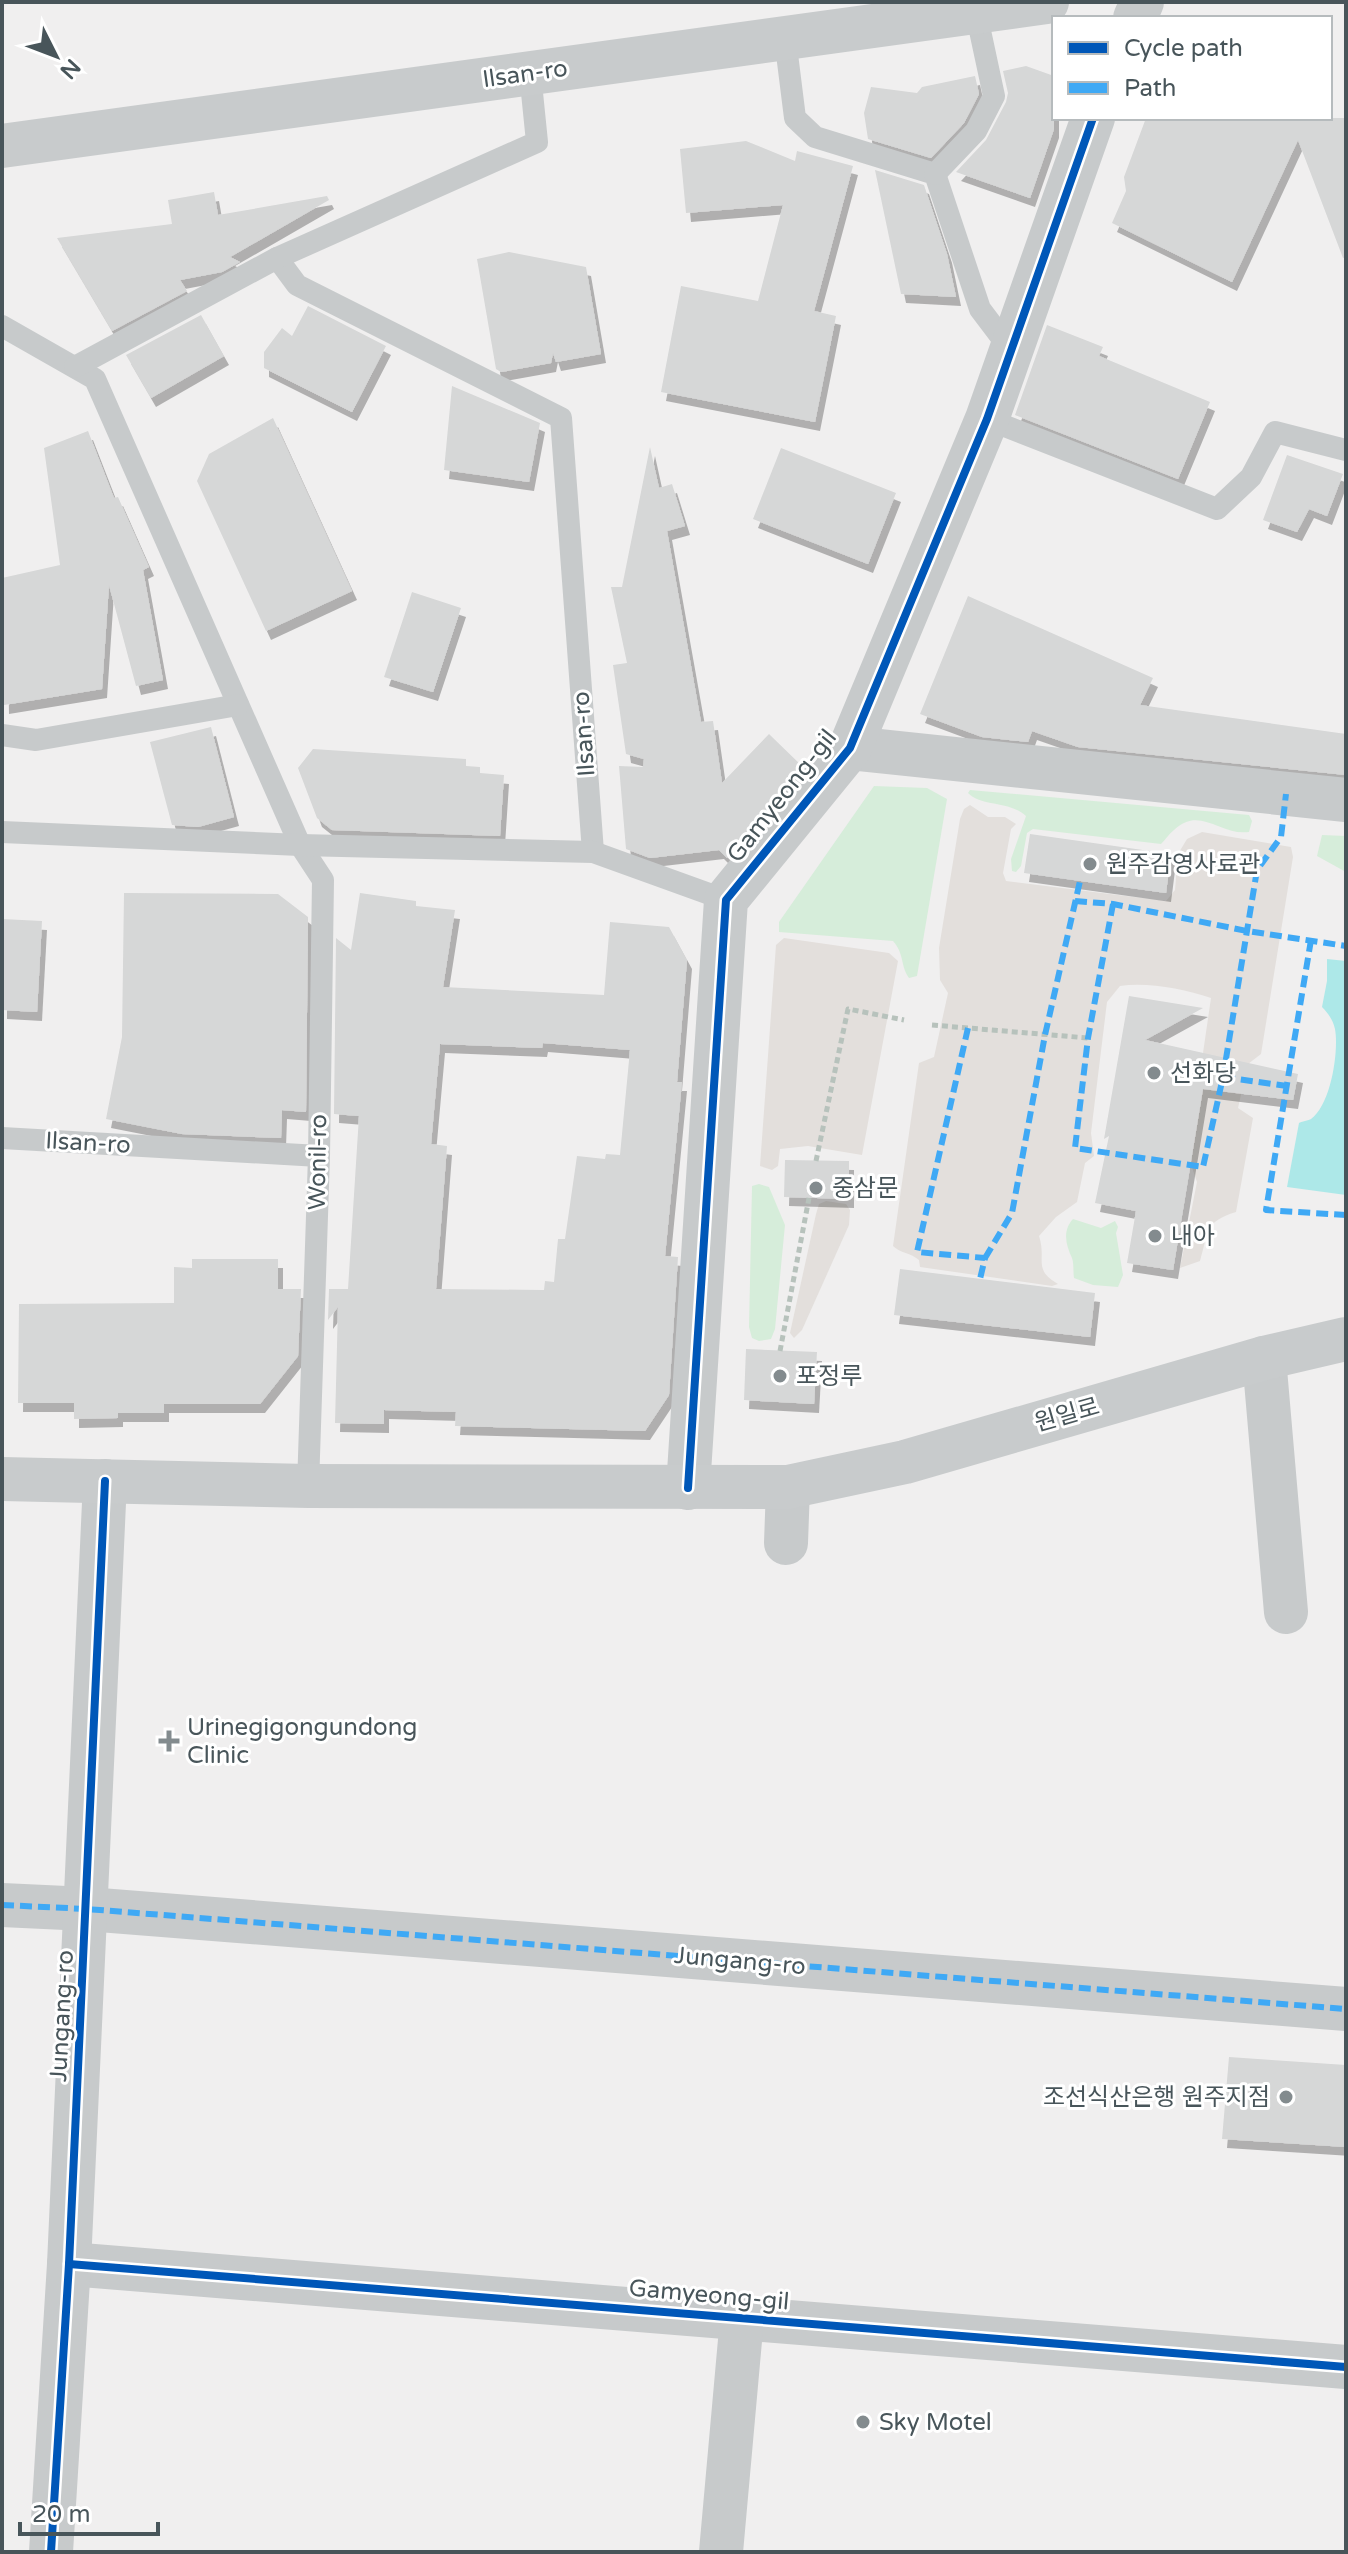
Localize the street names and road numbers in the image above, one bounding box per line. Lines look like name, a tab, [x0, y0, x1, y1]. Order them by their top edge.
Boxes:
street label: Ilsan-ro	[481, 54, 569, 94]
street label: Ilsan-ro	[567, 690, 601, 778]
street label: Gamyeong-gil	[721, 724, 843, 868]
street label: Wonil-ro	[303, 1114, 333, 1210]
street label: Ilsan-ro	[45, 1126, 131, 1160]
street label: 원일로	[1031, 1392, 1103, 1438]
street label: Jungang-ro	[673, 1941, 807, 1981]
street label: Jungang-ro	[44, 1949, 80, 2083]
street label: Gamyeong-gil	[628, 2274, 790, 2316]

